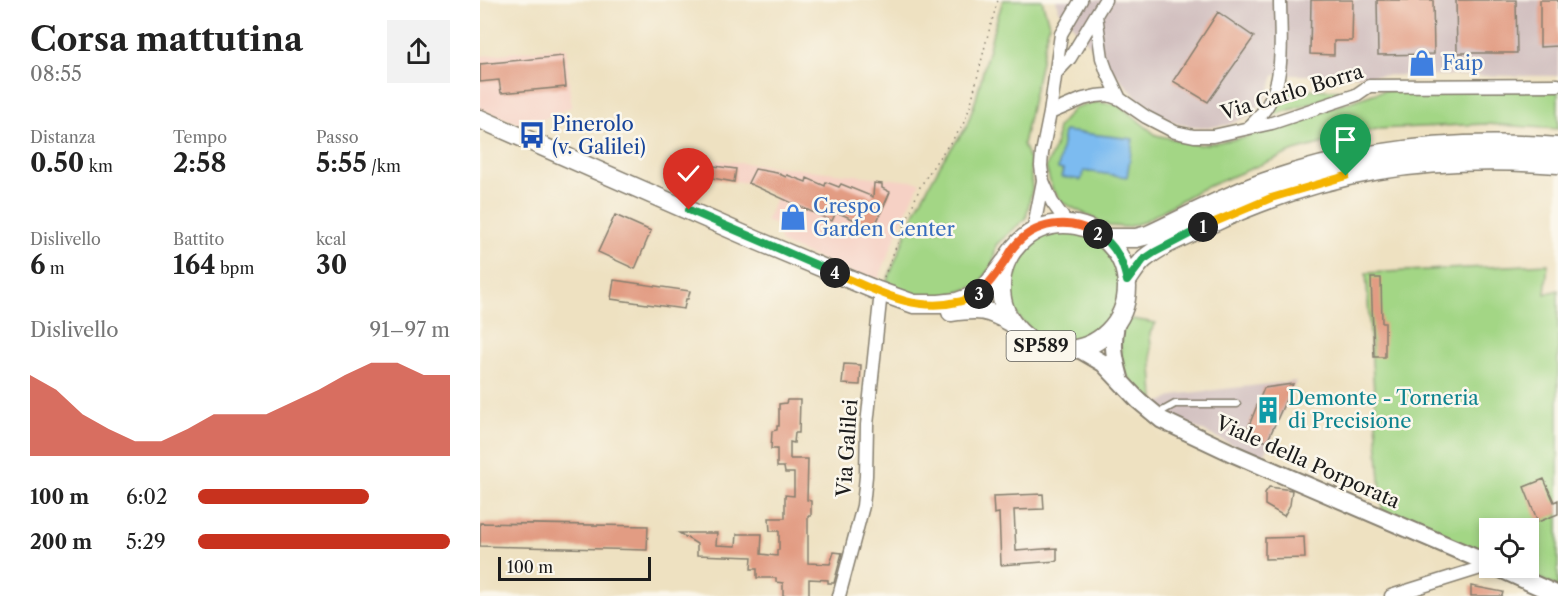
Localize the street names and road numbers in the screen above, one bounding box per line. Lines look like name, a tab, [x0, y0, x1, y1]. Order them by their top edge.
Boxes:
street label: Via Carlo Borra	[1217, 59, 1367, 125]
road number: SP589	[1006, 331, 1076, 361]
street label: Via Galilei	[832, 398, 862, 499]
street label: Viale della Porporata	[1211, 410, 1404, 514]

